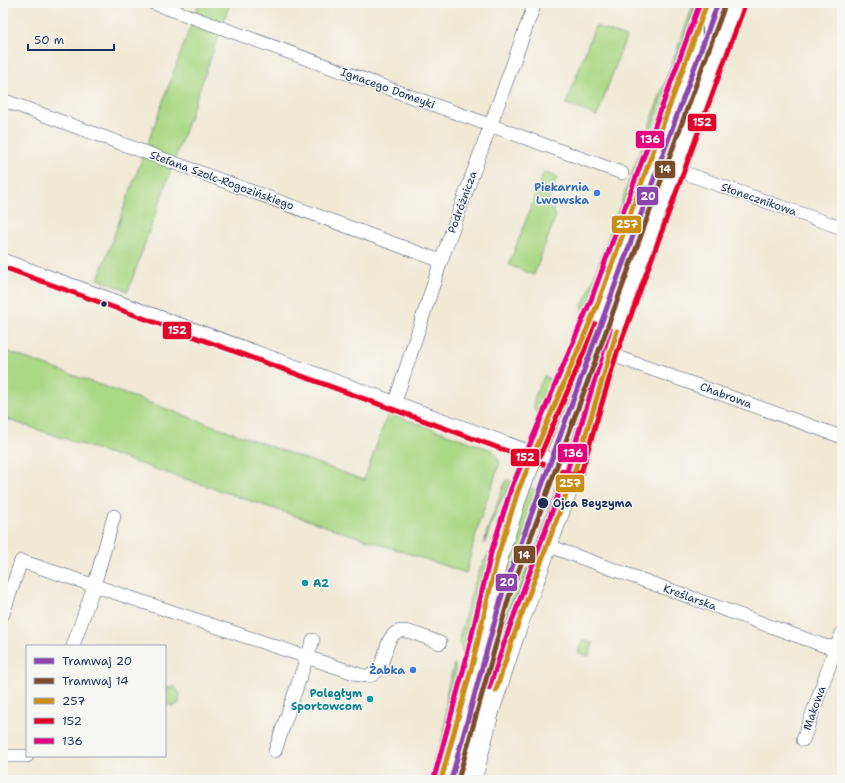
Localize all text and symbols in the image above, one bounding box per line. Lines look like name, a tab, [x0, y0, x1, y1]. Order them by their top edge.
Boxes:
scale bar	[28, 26, 114, 52]
text: 50 m	[34, 32, 64, 48]
street label: Ignacego Domeyki	[339, 64, 437, 112]
line badge: 152	[687, 113, 717, 132]
text: 152	[692, 115, 712, 130]
line badge: 136	[635, 130, 665, 149]
text: 136	[640, 132, 660, 147]
street label: Stefana Szolc-Rogozińskiego	[148, 147, 296, 214]
line badge: 14	[654, 160, 676, 179]
text: 14	[659, 162, 672, 177]
street label: Podróżnicza	[444, 169, 481, 235]
place label: Piekarnia Lwowska	[534, 180, 589, 208]
street label: Słonecznikowa	[719, 180, 799, 219]
line badge: 20	[636, 186, 659, 206]
marker: Piekarnia Lwowska	[592, 188, 602, 198]
text: 20	[640, 189, 656, 204]
line badge: 257	[611, 215, 642, 234]
text: 257	[616, 217, 638, 232]
unlabelled marker	[99, 299, 109, 309]
line badge: 152	[162, 321, 192, 340]
text: 152	[167, 323, 187, 338]
street label: Chabrowa	[698, 379, 754, 412]
line badge: 136	[557, 443, 588, 463]
text: 136	[563, 446, 583, 461]
line badge: 152	[510, 448, 540, 467]
text: 152	[515, 450, 535, 465]
line badge: 257	[555, 474, 585, 493]
text: 257	[559, 476, 581, 491]
marker: Ojca Beyzyma	[536, 496, 550, 510]
place label: Ojca Beyzyma	[553, 496, 633, 511]
line badge: 14	[513, 545, 536, 564]
text: 14	[518, 548, 531, 563]
line badge: 20	[495, 573, 518, 592]
text: 20	[499, 575, 515, 590]
place label: A2	[313, 576, 329, 591]
marker: A2	[300, 578, 310, 588]
street label: Kreślarska	[661, 581, 719, 614]
legend	[26, 645, 166, 757]
text: Tramwaj 20	[62, 653, 132, 669]
place label: Żabka	[369, 662, 405, 678]
marker: Żabka	[408, 665, 418, 675]
text: Tramwaj 14	[62, 673, 129, 689]
street label: Makowa	[800, 684, 829, 732]
place label: Poległym Sportowcom	[291, 686, 362, 714]
text: 257	[62, 693, 85, 709]
marker: Poległym Sportowcom	[365, 694, 375, 704]
text: 152	[62, 713, 82, 729]
text: 136	[62, 733, 83, 749]

